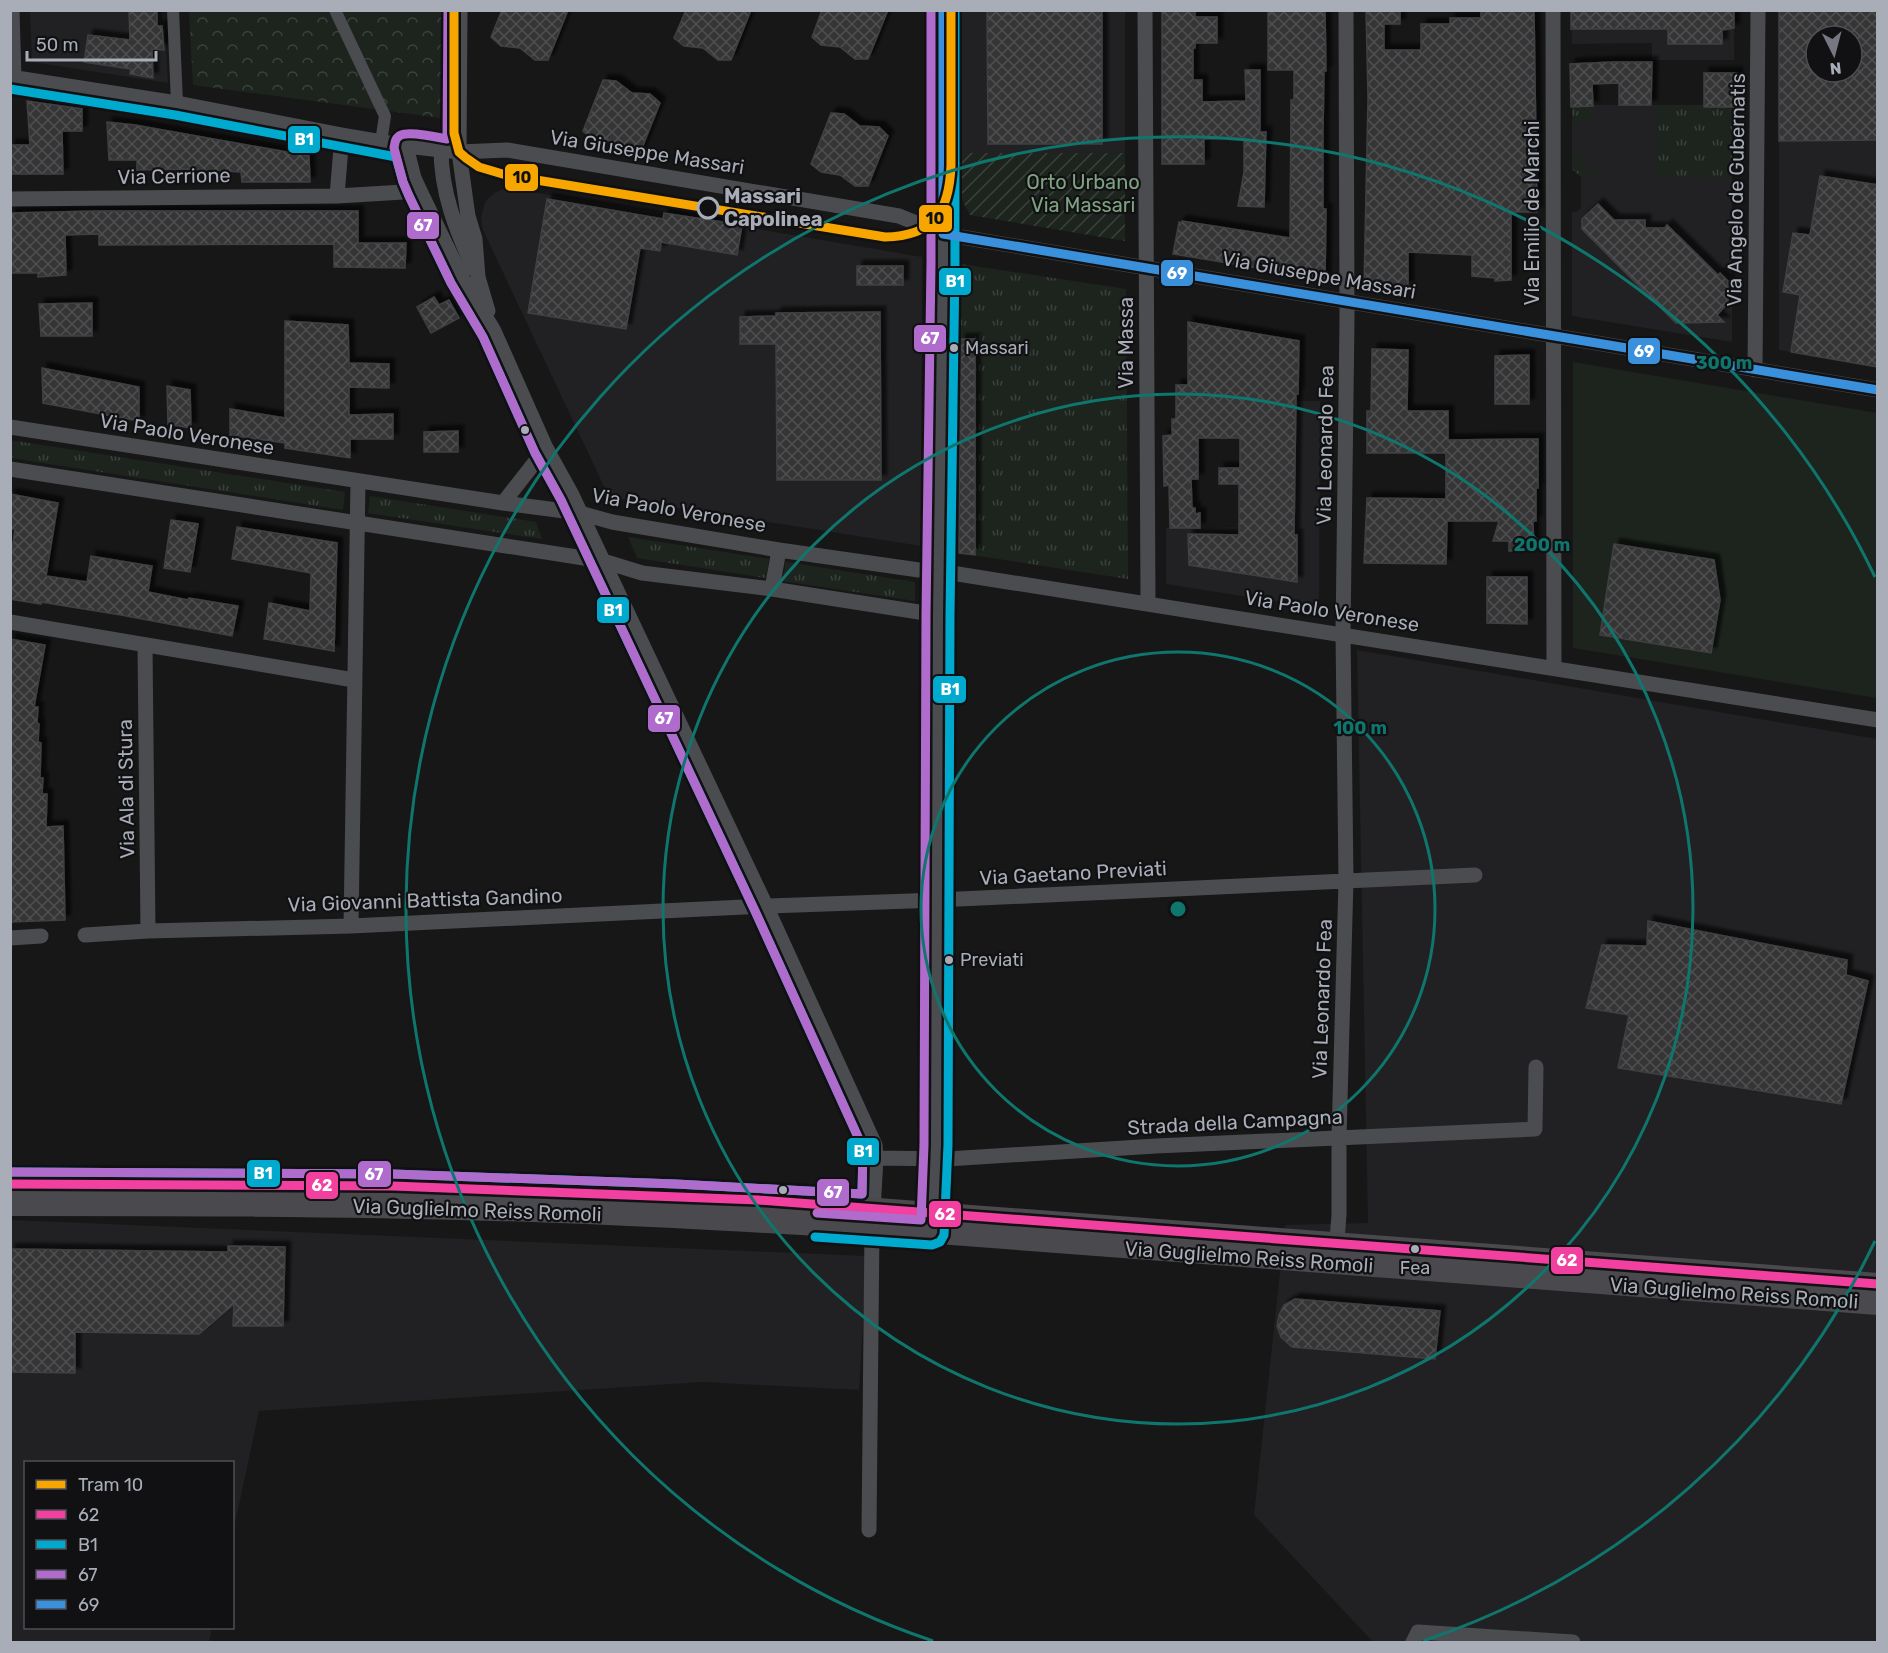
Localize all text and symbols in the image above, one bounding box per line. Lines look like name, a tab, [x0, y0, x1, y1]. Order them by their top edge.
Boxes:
scale bar	[27, 24, 156, 62]
north arrow	[1804, 24, 1864, 84]
text: 50 m	[36, 34, 79, 56]
text: N	[1829, 58, 1842, 78]
street label: Via Angelo de Gubernatis	[1722, 73, 1750, 307]
street label: Via Emilio de Marchi	[1520, 120, 1544, 306]
line badge: B1	[287, 125, 321, 154]
street label: Via Giuseppe Massari	[548, 125, 746, 179]
text: B1	[294, 130, 314, 149]
street label: Via Cerrione	[117, 163, 231, 189]
line badge: 10	[504, 163, 539, 192]
text: 10	[513, 168, 532, 187]
park label: Orto Urbano Via Massari	[1026, 170, 1140, 217]
place label: Massari Capolinea	[724, 184, 823, 231]
marker: Massari Capolinea	[697, 197, 719, 219]
line badge: 10	[918, 204, 953, 233]
text: 10	[926, 209, 945, 228]
line badge: 67	[406, 211, 440, 240]
text: 67	[413, 216, 433, 235]
street label: Via Giuseppe Massari	[1220, 246, 1418, 304]
line badge: 69	[1160, 259, 1194, 287]
text: 69	[1167, 264, 1187, 283]
line badge: B1	[938, 267, 972, 296]
text: B1	[945, 272, 965, 291]
street label: Via Massa	[1114, 297, 1138, 389]
line badge: 67	[913, 324, 947, 353]
text: 67	[920, 329, 940, 348]
place label: Massari	[965, 337, 1029, 359]
line badge: 69	[1627, 337, 1661, 365]
marker: Massari	[948, 342, 960, 354]
text: 69	[1634, 342, 1654, 361]
text: 300 m	[1696, 352, 1752, 374]
street label: Via Leonardo Fea	[1312, 365, 1338, 525]
street label: Via Paolo Veronese	[98, 408, 276, 460]
unlabelled marker	[519, 424, 531, 436]
street label: Via Paolo Veronese	[590, 483, 768, 537]
text: 200 m	[1514, 534, 1570, 556]
street label: Via Paolo Veronese	[1243, 585, 1421, 637]
line badge: B1	[596, 596, 630, 624]
text: B1	[603, 601, 623, 620]
line badge: B1	[932, 675, 967, 704]
text: B1	[940, 680, 960, 699]
line badge: 67	[647, 704, 681, 733]
text: 67	[654, 709, 674, 728]
text: 100 m	[1333, 717, 1387, 739]
street label: Via Ala di Stura	[113, 719, 139, 859]
street label: Via Gaetano Previati	[979, 856, 1167, 890]
street label: Via Giovanni Battista Gandino	[287, 883, 563, 917]
centre of rings	[1168, 899, 1188, 919]
street label: Via Leonardo Fea	[1307, 919, 1337, 1079]
place label: Previati	[960, 949, 1024, 971]
marker: Previati	[943, 954, 955, 966]
street label: Strada della Campagna	[1127, 1104, 1343, 1140]
line badge: B1	[846, 1137, 880, 1166]
text: B1	[853, 1142, 873, 1161]
line badge: B1	[246, 1159, 281, 1188]
line badge: 67	[357, 1160, 392, 1188]
text: B1	[253, 1164, 273, 1183]
text: 67	[364, 1165, 384, 1184]
line badge: 62	[305, 1171, 339, 1200]
text: 62	[312, 1176, 332, 1195]
line badge: 67	[816, 1178, 850, 1207]
text: 67	[823, 1183, 843, 1202]
unlabelled marker	[777, 1184, 789, 1196]
street label: Via Guglielmo Reiss Romoli	[352, 1194, 602, 1226]
line badge: 62	[928, 1200, 962, 1228]
text: 62	[935, 1205, 955, 1224]
street label: Via Guglielmo Reiss Romoli	[1124, 1236, 1374, 1278]
marker: Fea	[1409, 1243, 1421, 1255]
line badge: 62	[1550, 1246, 1584, 1275]
text: 62	[1557, 1251, 1577, 1270]
place label: Fea	[1400, 1257, 1430, 1279]
street label: Via Guglielmo Reiss Romoli	[1609, 1272, 1859, 1314]
legend	[24, 1461, 234, 1629]
text: Tram 10	[78, 1474, 143, 1496]
text: 62	[78, 1504, 99, 1526]
text: B1	[78, 1534, 98, 1556]
text: 67	[78, 1564, 98, 1586]
text: 69	[78, 1594, 100, 1616]

